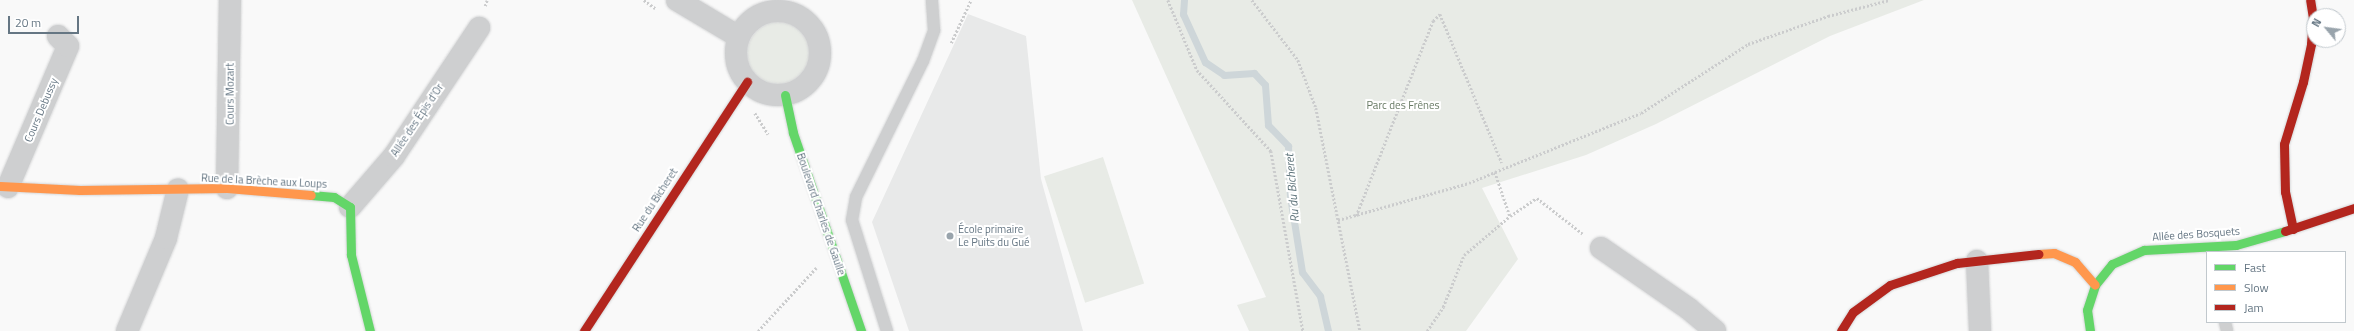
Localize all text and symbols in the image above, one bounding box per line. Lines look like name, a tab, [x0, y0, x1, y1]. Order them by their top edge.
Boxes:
scale bar	[10, 8, 81, 34]
north arrow	[2306, 8, 2346, 48]
text: 20 m	[15, 13, 41, 32]
text: N	[2308, 15, 2325, 30]
street label: Cours Mozart	[223, 63, 237, 125]
street label: Cours Debussy	[22, 76, 60, 144]
street label: Allée des Épis d'Or	[388, 81, 446, 159]
park label: Parc des Frênes	[1366, 98, 1440, 112]
street label: Boulevard Charles de Gaulle	[794, 151, 848, 277]
water label: Ru du Bicheret	[1282, 153, 1302, 223]
street label: Rue du Bicheret	[630, 166, 680, 234]
street label: Rue de la Brèche aux Loups	[201, 171, 327, 191]
place label: École primaire Le Puits du Gué	[958, 223, 1030, 249]
street label: Allée des Bosquets	[2152, 224, 2240, 244]
marker: École primaire Le Puits du Gué	[945, 231, 955, 241]
legend	[2206, 251, 2346, 323]
text: Fast	[2244, 258, 2266, 277]
text: Slow	[2244, 278, 2269, 297]
text: Jam	[2244, 298, 2264, 317]

